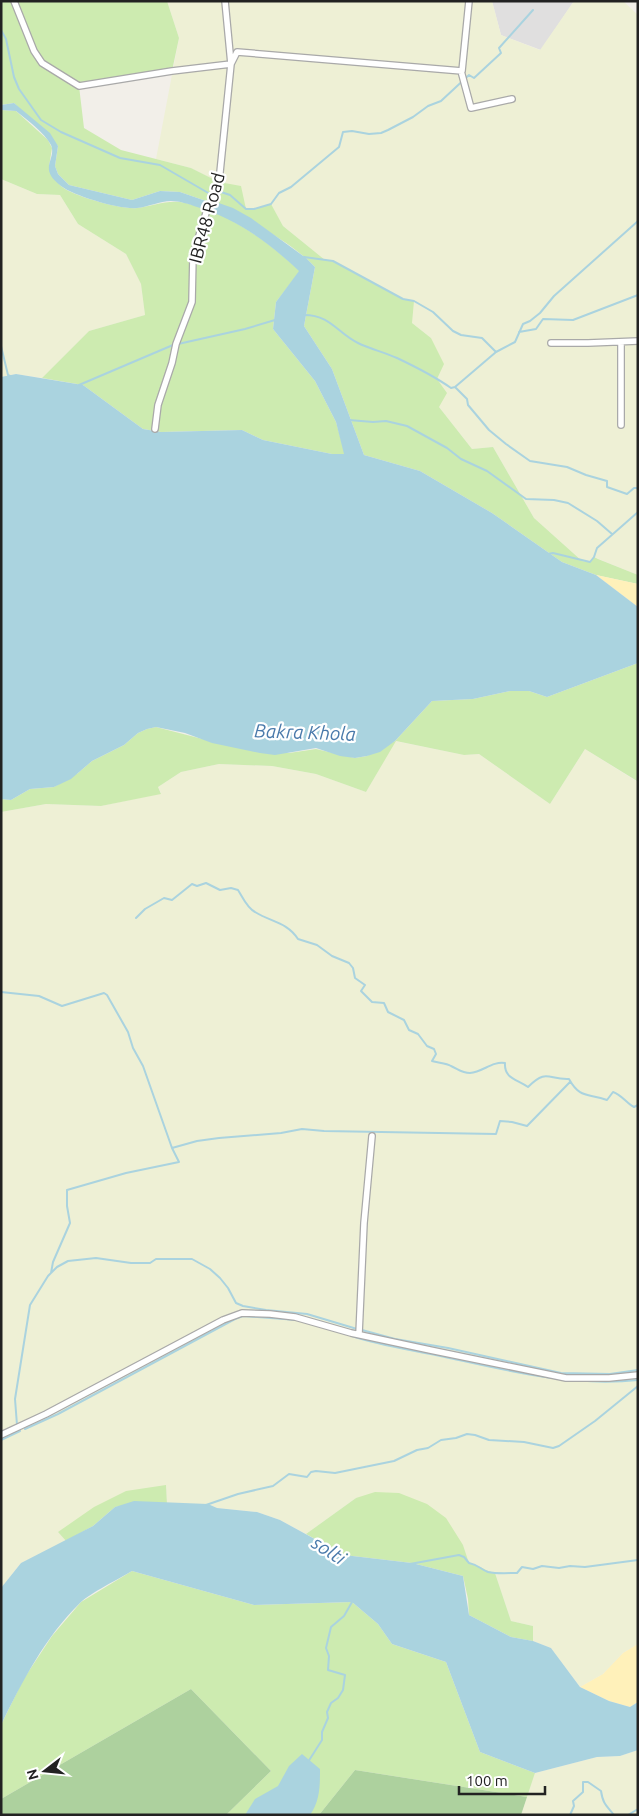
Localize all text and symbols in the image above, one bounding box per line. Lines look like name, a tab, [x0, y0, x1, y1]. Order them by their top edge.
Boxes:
street label: IBR48 Road	[184, 170, 228, 265]
water label: Bakra Khola	[254, 719, 356, 745]
water label: solti	[307, 1530, 351, 1570]
north arrow	[20, 1746, 70, 1796]
scale bar	[459, 1764, 545, 1796]
text: N	[23, 1767, 42, 1782]
text: 100 m	[466, 1772, 508, 1789]

